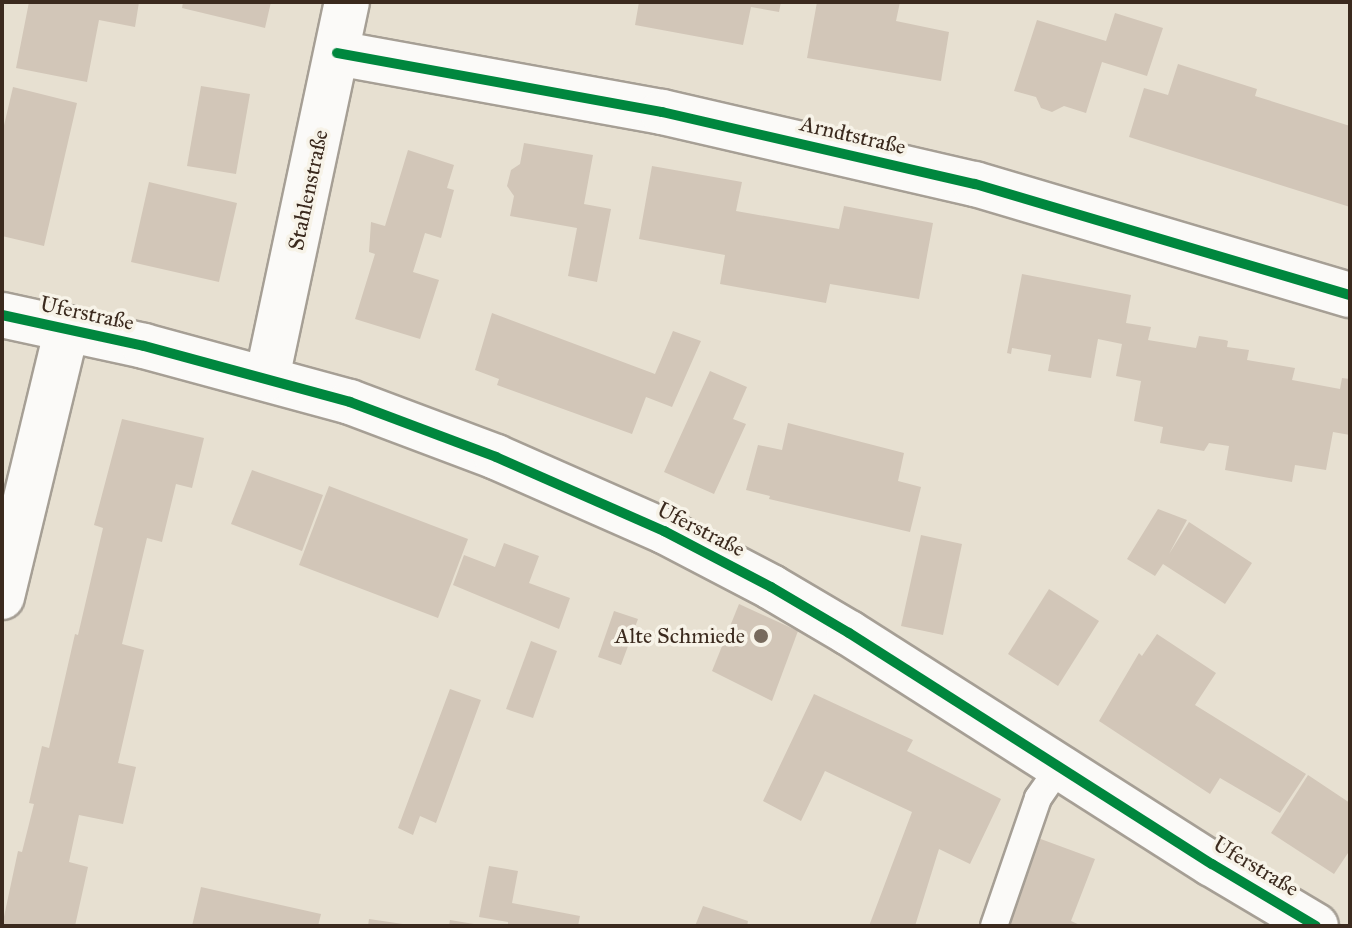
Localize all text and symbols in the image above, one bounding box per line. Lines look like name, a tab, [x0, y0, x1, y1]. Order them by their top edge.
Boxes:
street label: Arndtstraße	[798, 110, 908, 160]
street label: Stahlenstraße	[282, 127, 334, 253]
street label: Uferstraße	[38, 290, 136, 336]
street label: Uferstraße	[653, 496, 749, 562]
place label: Alte Schmiede	[615, 623, 745, 649]
marker: Alte Schmiede	[752, 627, 770, 645]
street label: Uferstraße	[1208, 830, 1304, 902]

